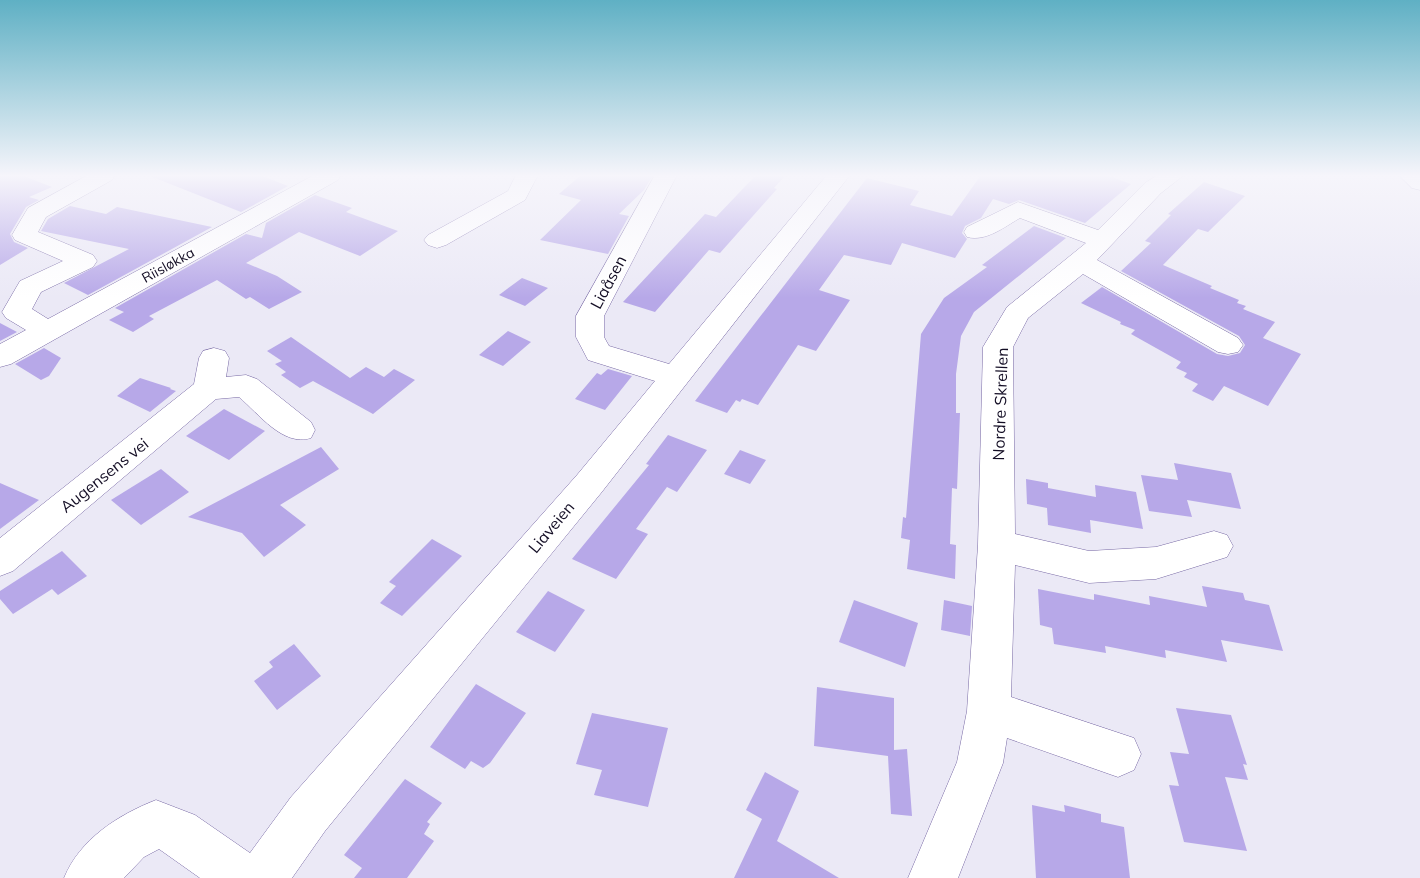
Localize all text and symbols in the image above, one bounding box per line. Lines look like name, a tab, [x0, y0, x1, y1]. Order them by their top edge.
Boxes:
street label: Riisløkka	[139, 243, 197, 287]
street label: Liaåsen	[586, 252, 630, 312]
street label: Nordre Skrellen	[988, 347, 1012, 461]
street label: Augensens vei	[56, 433, 152, 517]
street label: Liaveien	[524, 497, 578, 557]

